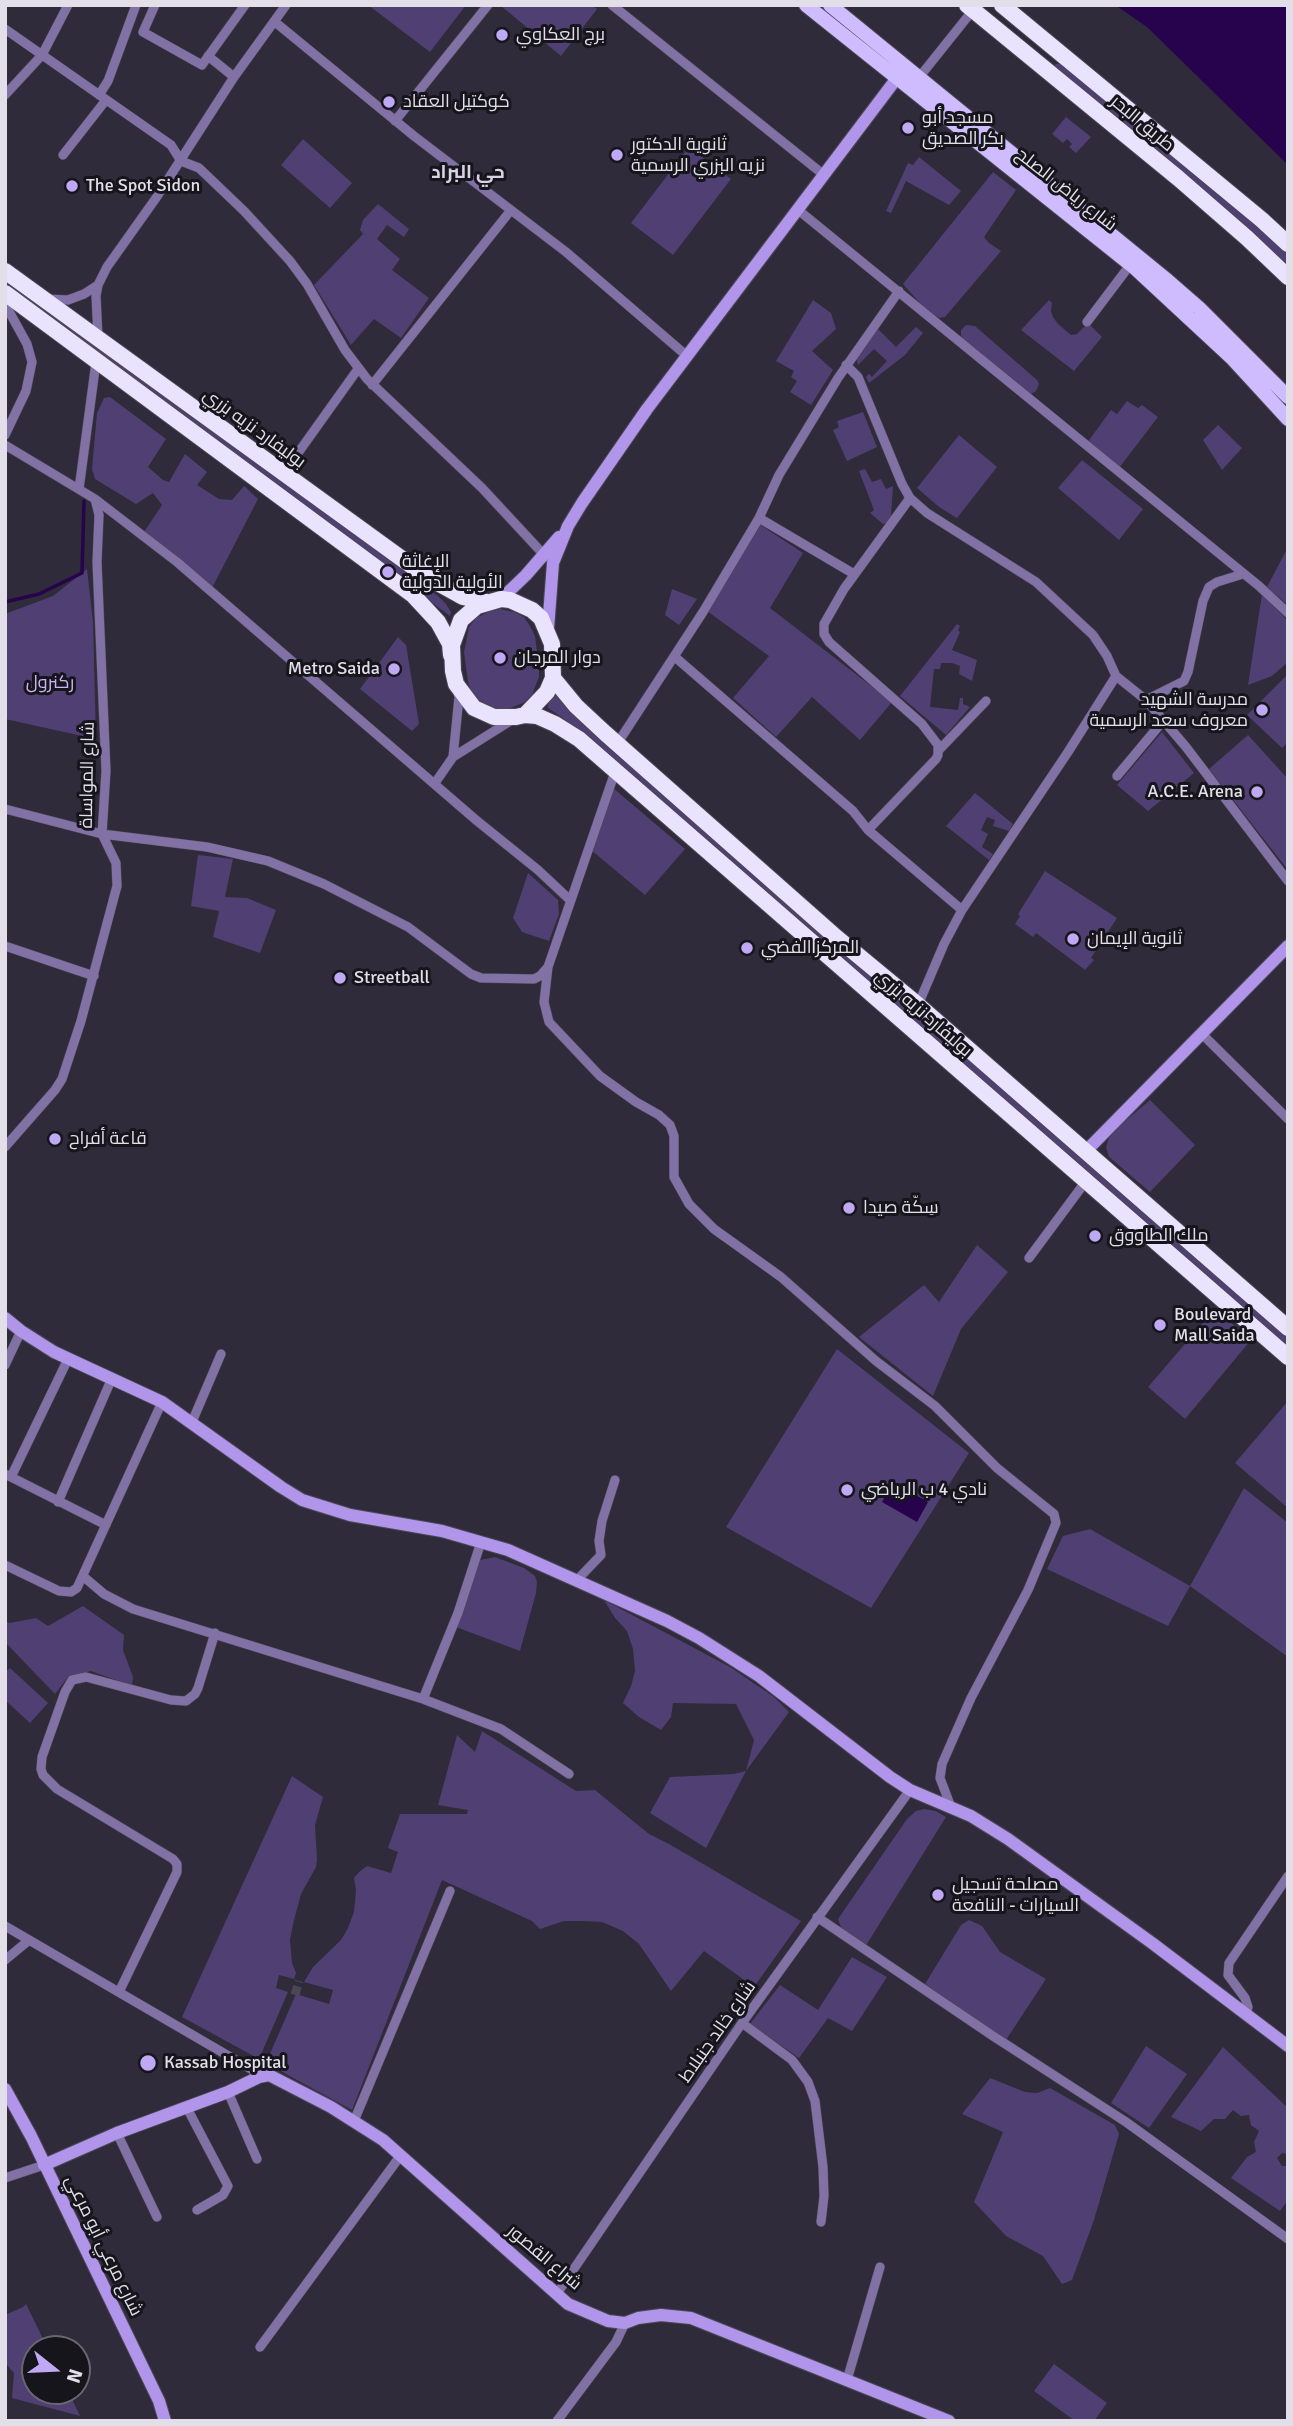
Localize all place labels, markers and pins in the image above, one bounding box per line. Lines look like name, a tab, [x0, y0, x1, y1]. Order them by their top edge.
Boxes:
place label: برج العكاوي	[516, 24, 605, 46]
marker: برج العكاوي	[494, 27, 510, 43]
place label: كوكتيل العقاد	[403, 91, 510, 113]
marker: كوكتيل العقاد	[381, 94, 397, 110]
place label: مسجد أبو بكر الصديق	[922, 107, 1004, 150]
marker: مسجد أبو بكر الصديق	[900, 120, 916, 136]
place label: ثانوية الدكتور نزيه البزري الرسمية	[631, 134, 765, 176]
marker: ثانوية الدكتور نزيه البزري الرسمية	[609, 147, 625, 163]
place label: The Spot Sidon	[86, 175, 200, 197]
marker: The Spot Sidon	[64, 178, 80, 194]
place label: الإغاثة الأولية الدولية	[402, 551, 503, 594]
marker: الإغاثة الأولية الدولية	[380, 564, 396, 580]
place label: دوار المرجان	[514, 647, 601, 669]
marker: دوار المرجان	[492, 650, 508, 666]
place label: Metro Saida	[288, 658, 380, 680]
marker: Metro Saida	[386, 661, 402, 677]
place label: مدرسة الشهيد معروف سعد الرسمية	[1089, 689, 1248, 732]
marker: مدرسة الشهيد معروف سعد الرسمية	[1254, 702, 1270, 718]
place label: A.C.E. Arena	[1147, 781, 1243, 803]
marker: A.C.E. Arena	[1249, 784, 1265, 800]
place label: ثانوية الإيمان	[1087, 928, 1182, 950]
marker: ثانوية الإيمان	[1065, 931, 1081, 947]
place label: المركز الفضي	[761, 937, 859, 959]
marker: المركز الفضي	[739, 940, 755, 956]
place label: Streetball	[354, 967, 430, 989]
marker: Streetball	[332, 970, 348, 986]
place label: قاعة أفراح	[69, 1128, 147, 1150]
marker: قاعة أفراح	[47, 1131, 63, 1147]
place label: سِكّة صيدا	[863, 1197, 939, 1219]
marker: سِكّة صيدا	[841, 1200, 857, 1216]
place label: ملك الطاووق	[1109, 1225, 1208, 1247]
marker: ملك الطاووق	[1087, 1228, 1103, 1244]
place label: Boulevard Mall Saida	[1174, 1304, 1255, 1346]
marker: Boulevard Mall Saida	[1152, 1317, 1168, 1333]
place label: نادي 4 ب الرياضي	[861, 1479, 987, 1501]
marker: نادي 4 ب الرياضي	[839, 1482, 855, 1498]
place label: مصلحة تسجيل السيارات - النافعة	[952, 1874, 1079, 1916]
marker: مصلحة تسجيل السيارات - النافعة	[930, 1887, 946, 1903]
place label: Kassab Hospital	[164, 2052, 287, 2074]
marker: Kassab Hospital	[138, 2053, 158, 2073]

